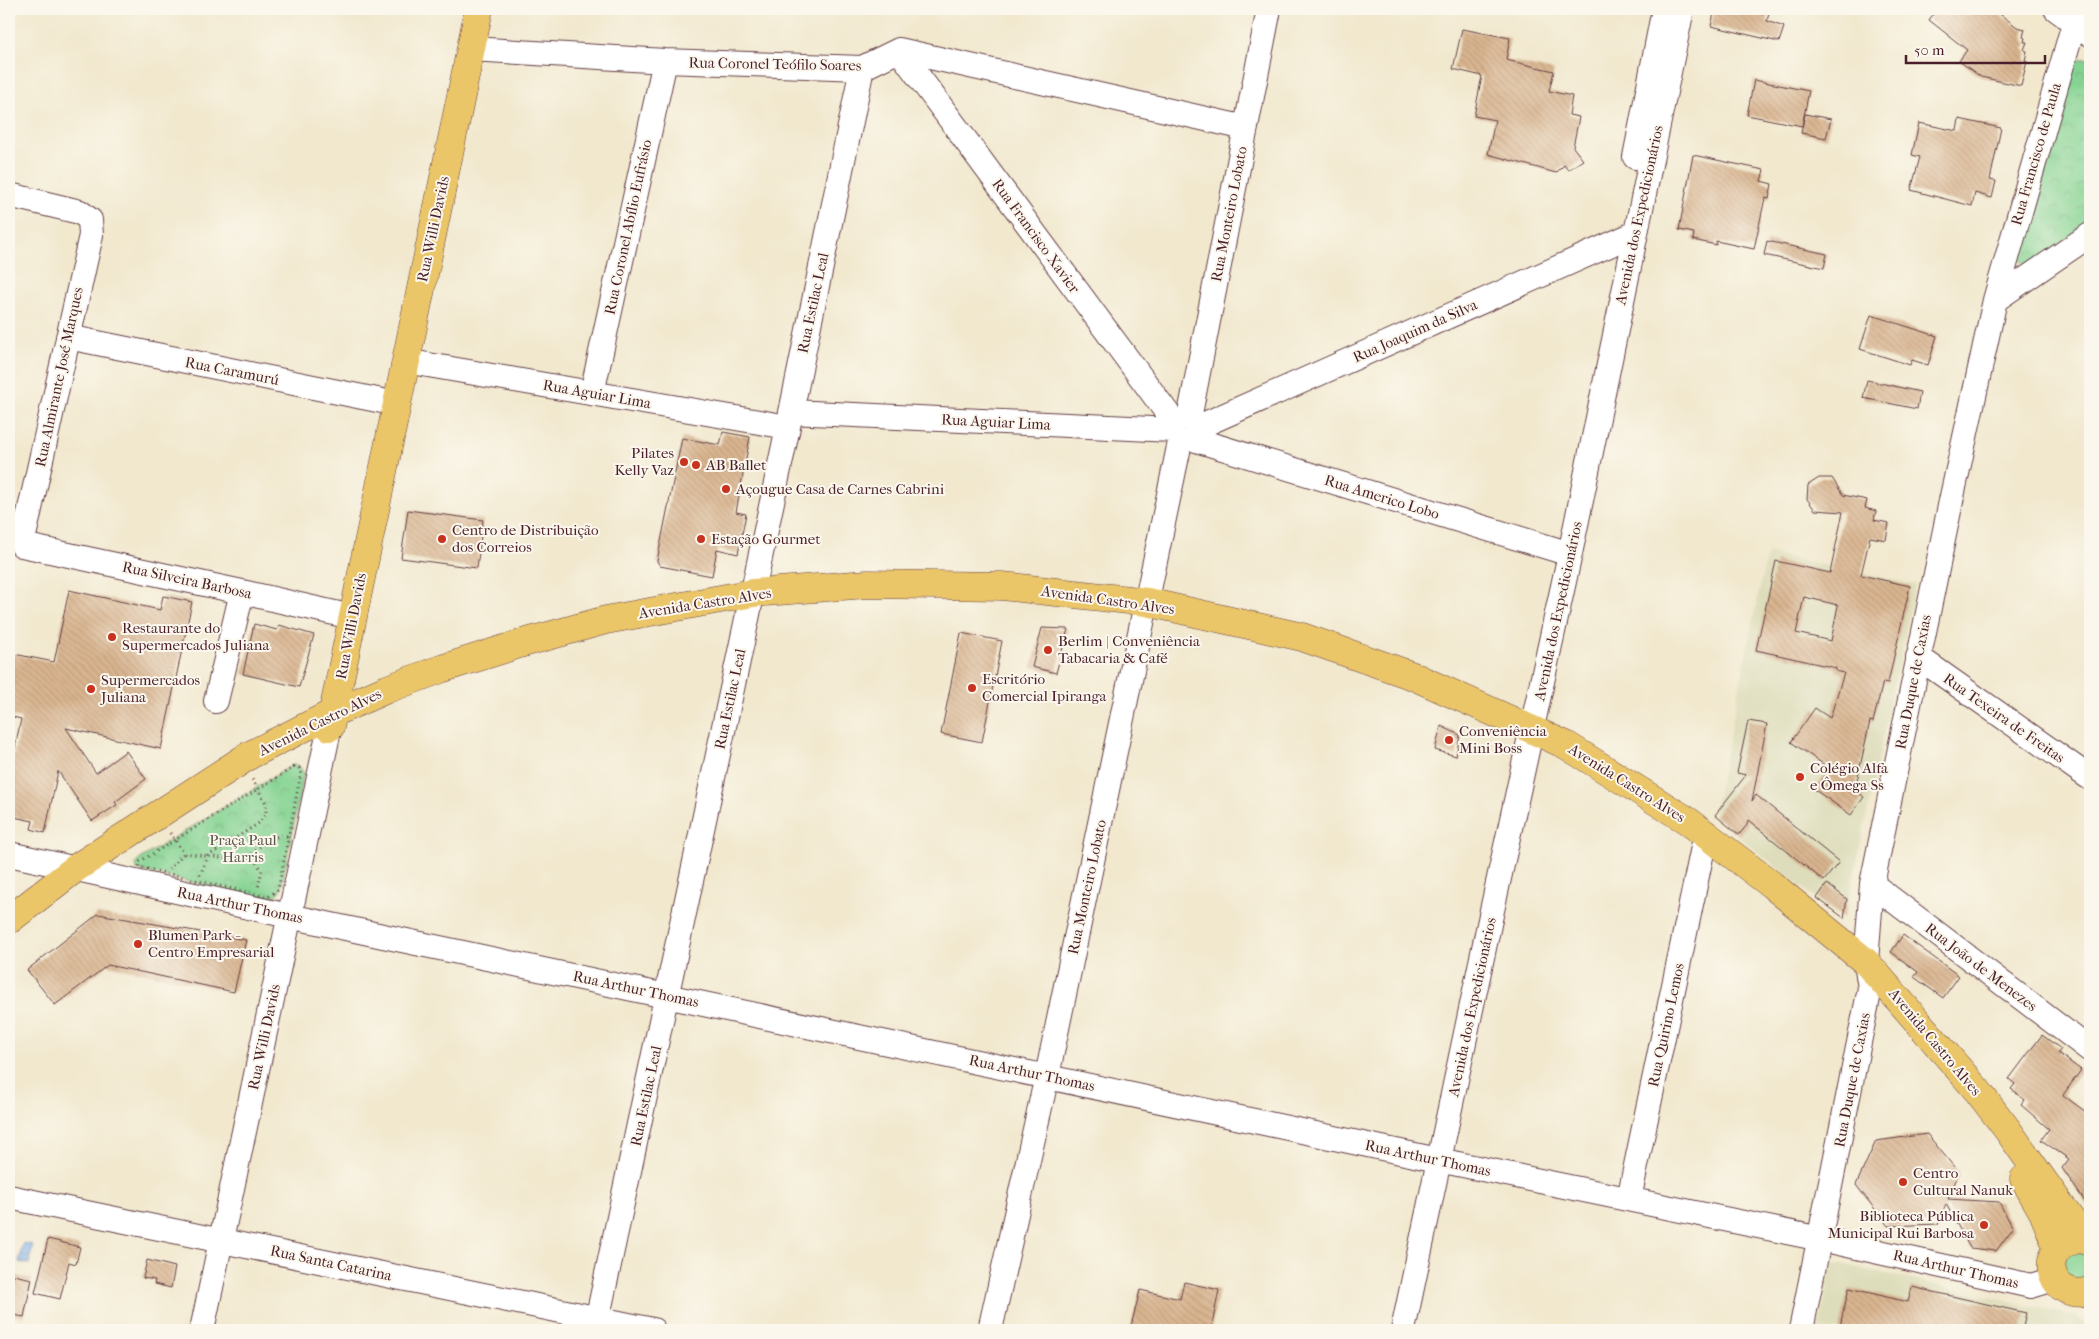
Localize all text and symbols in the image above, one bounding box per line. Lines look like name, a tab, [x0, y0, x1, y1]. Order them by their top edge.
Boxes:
scale bar	[1906, 32, 2045, 64]
text: 50 m	[1914, 41, 1945, 59]
street label: Rua Coronel Teófilo Soares	[689, 53, 862, 75]
street label: Rua Francisco de Paula	[2007, 80, 2065, 227]
street label: Avenida dos Expedicionários	[1611, 123, 1667, 307]
street label: Rua Coronel Abílio Eufrásio	[601, 137, 655, 316]
street label: Rua Monteiro Lobato	[1207, 144, 1251, 283]
street label: Rua Willi Davids	[413, 174, 453, 284]
street label: Rua Francisco Xavier	[988, 175, 1084, 297]
street label: Rua Estilac Leal	[794, 251, 832, 355]
street label: Rua Almirante José Marques	[31, 285, 87, 468]
street label: Rua Joaquim da Silva	[1350, 295, 1481, 367]
street label: Rua Caramurú	[183, 353, 281, 389]
street label: Rua Aguiar Lima	[541, 376, 654, 413]
street label: Rua Aguiar Lima	[941, 410, 1052, 434]
place label: Pilates Kelly Vaz	[614, 444, 674, 479]
marker: Pilates Kelly Vaz	[678, 456, 690, 468]
place label: AB Ballet	[705, 456, 767, 474]
marker: AB Ballet	[690, 459, 702, 471]
street label: Rua Americo Lobo	[1322, 471, 1442, 523]
place label: Açougue Casa de Carnes Cabrini	[735, 480, 945, 498]
marker: Açougue Casa de Carnes Cabrini	[720, 483, 732, 495]
street label: Avenida dos Expedicionários	[1530, 519, 1586, 703]
place label: Centro de Distribuição dos Correios	[452, 521, 599, 556]
place label: Estação Gourmet	[711, 530, 821, 548]
marker: Centro de Distribuição dos Correios	[436, 533, 448, 545]
marker: Estação Gourmet	[695, 533, 707, 545]
street label: Rua Silveira Barbosa	[121, 557, 254, 603]
street label: Rua Willi Davids	[332, 571, 370, 681]
street label: Avenida Castro Alves	[1039, 582, 1176, 618]
street label: Avenida Castro Alves	[636, 584, 773, 623]
street label: Rua Duque de Caxias	[1891, 613, 1935, 751]
place label: Restaurante do Supermercados Juliana	[122, 619, 270, 654]
marker: Restaurante do Supermercados Juliana	[106, 631, 118, 643]
place label: Berlim | Conveniência Tabacaria & Café	[1058, 632, 1201, 667]
marker: Berlim | Conveniência Tabacaria & Café	[1042, 644, 1054, 656]
street label: Rua Estilac Leal	[711, 647, 749, 751]
street label: Rua Texeira de Freitas	[1940, 669, 2069, 767]
place label: Escritório Comercial Ipiranga	[982, 670, 1107, 705]
place label: Supermercados Juliana	[100, 671, 201, 706]
marker: Escritório Comercial Ipiranga	[966, 682, 978, 694]
marker: Supermercados Juliana	[85, 683, 97, 695]
street label: Avenida Castro Alves	[255, 684, 385, 760]
place label: Conveniência Mini Boss	[1459, 722, 1548, 757]
marker: Conveniência Mini Boss	[1443, 734, 1455, 746]
street label: Avenida Castro Alves	[1564, 739, 1689, 826]
place label: Colégio Alfa e Ômega Ss	[1810, 759, 1889, 794]
marker: Colégio Alfa e Ômega Ss	[1794, 771, 1806, 783]
street label: Rua Monteiro Lobato	[1064, 817, 1110, 956]
park label: Praça Paul Harris	[209, 831, 277, 866]
street label: Rua Arthur Thomas	[175, 883, 305, 927]
street label: Avenida dos Expedicionários	[1444, 915, 1500, 1099]
street label: Rua João de Menezes	[1922, 919, 2041, 1015]
place label: Blumen Park - Centro Empresarial	[148, 926, 274, 961]
marker: Blumen Park - Centro Empresarial	[132, 938, 144, 950]
street label: Rua Quirino Lemos	[1644, 961, 1688, 1089]
street label: Rua Arthur Thomas	[571, 967, 701, 1011]
street label: Rua Willi Davids	[244, 982, 284, 1092]
street label: Avenida Castro Alves	[1884, 984, 1985, 1100]
street label: Rua Duque de Caxias	[1830, 1011, 1874, 1149]
street label: Rua Estilac Leal	[627, 1044, 665, 1148]
street label: Rua Arthur Thomas	[967, 1051, 1097, 1095]
street label: Rua Arthur Thomas	[1363, 1136, 1493, 1180]
place label: Centro Cultural Nanuk	[1913, 1164, 2013, 1199]
marker: Centro Cultural Nanuk	[1897, 1176, 1909, 1188]
place label: Biblioteca Pública Municipal Rui Barbosa	[1828, 1207, 1975, 1242]
marker: Biblioteca Pública Municipal Rui Barbosa	[1978, 1219, 1990, 1231]
street label: Rua Santa Catarina	[269, 1241, 394, 1285]
street label: Rua Arthur Thomas	[1891, 1246, 2021, 1292]

